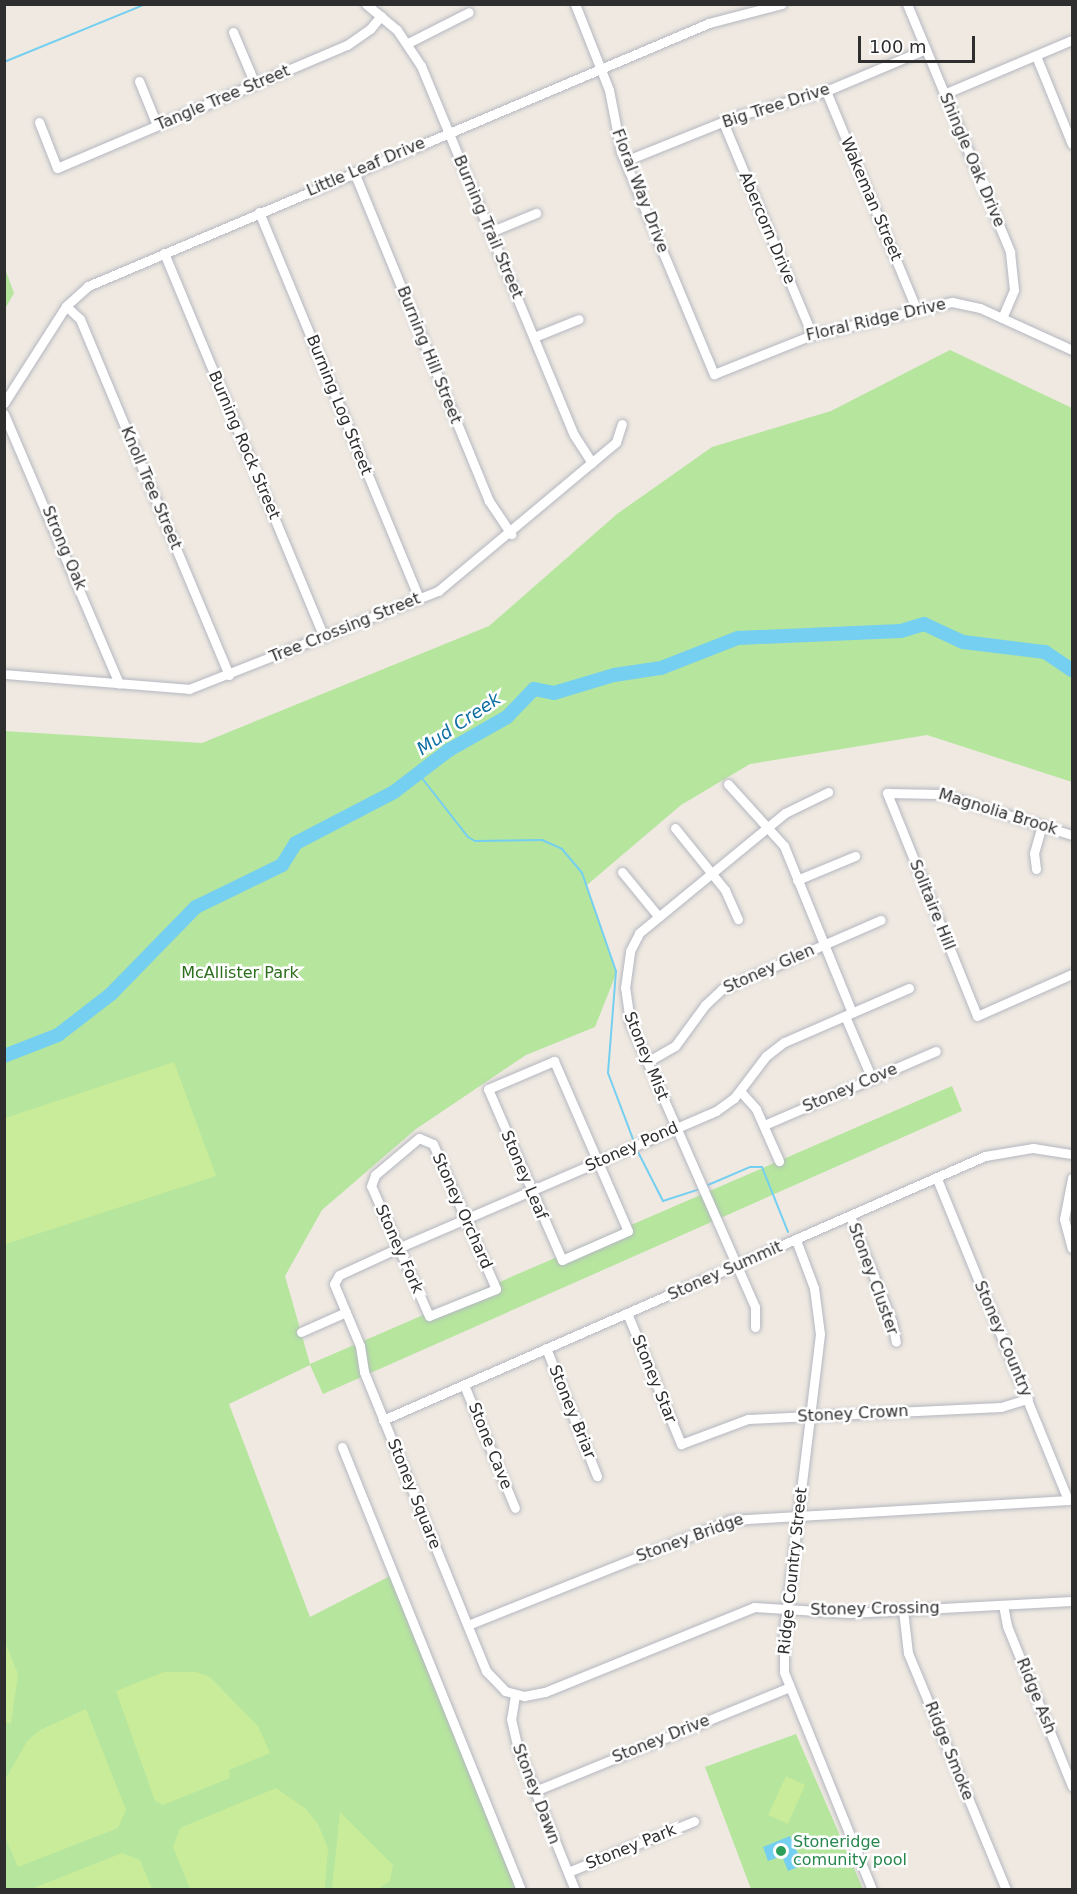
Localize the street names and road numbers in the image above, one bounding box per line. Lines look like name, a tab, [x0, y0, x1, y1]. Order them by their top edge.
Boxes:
street label: Tangle Tree Street	[153, 61, 293, 135]
street label: Big Tree Drive	[720, 80, 832, 132]
street label: Shingle Oak Drive	[935, 90, 1009, 230]
street label: Floral Way Drive	[608, 126, 672, 256]
street label: Little Leaf Drive	[304, 133, 428, 201]
street label: Wakeman Street	[836, 134, 906, 264]
street label: Burning Trail Street	[449, 152, 527, 302]
street label: Abercorn Drive	[735, 169, 799, 287]
street label: Burning Hill Street	[393, 284, 465, 426]
street label: Floral Ridge Drive	[804, 295, 948, 345]
street label: Burning Log Street	[302, 332, 376, 478]
street label: Burning Rock Street	[204, 368, 284, 522]
street label: Knoll Tree Street	[116, 424, 186, 552]
street label: Strong Oak	[38, 503, 90, 593]
street label: Tree Crossing Street	[267, 589, 423, 667]
street label: Magnolia Brook	[936, 785, 1060, 839]
street label: Solitaire Hill	[905, 857, 959, 953]
street label: Stoney Glen	[721, 940, 817, 998]
street label: Stoney Mist	[620, 1009, 672, 1103]
street label: Stoney Cove	[800, 1059, 900, 1117]
street label: Stoney Pond	[582, 1118, 682, 1176]
street label: Stoney Leaf	[497, 1128, 551, 1222]
street label: Stoney Orchard	[428, 1150, 496, 1272]
street label: Stoney Fork	[371, 1202, 427, 1296]
street label: Stoney Cluster	[844, 1220, 902, 1338]
street label: Stoney Summit	[665, 1237, 785, 1305]
street label: Stoney Country	[970, 1278, 1036, 1400]
street label: Stoney Star	[628, 1332, 680, 1426]
street label: Stoney Briar	[545, 1362, 599, 1462]
street label: Stone Cave	[464, 1400, 516, 1492]
street label: Stoney Crown	[797, 1402, 909, 1426]
street label: Stoney Square	[383, 1436, 445, 1552]
street label: Ridge Country Street	[775, 1486, 811, 1656]
street label: Stoney Bridge	[634, 1510, 746, 1566]
street label: Stoney Crossing	[810, 1598, 940, 1620]
street label: Ridge Ash	[1012, 1655, 1060, 1737]
street label: Ridge Smoke	[920, 1699, 978, 1803]
street label: Stoney Drive	[609, 1711, 713, 1767]
street label: Stoney Dawn	[508, 1741, 564, 1847]
street label: Stoney Park	[583, 1820, 679, 1874]

